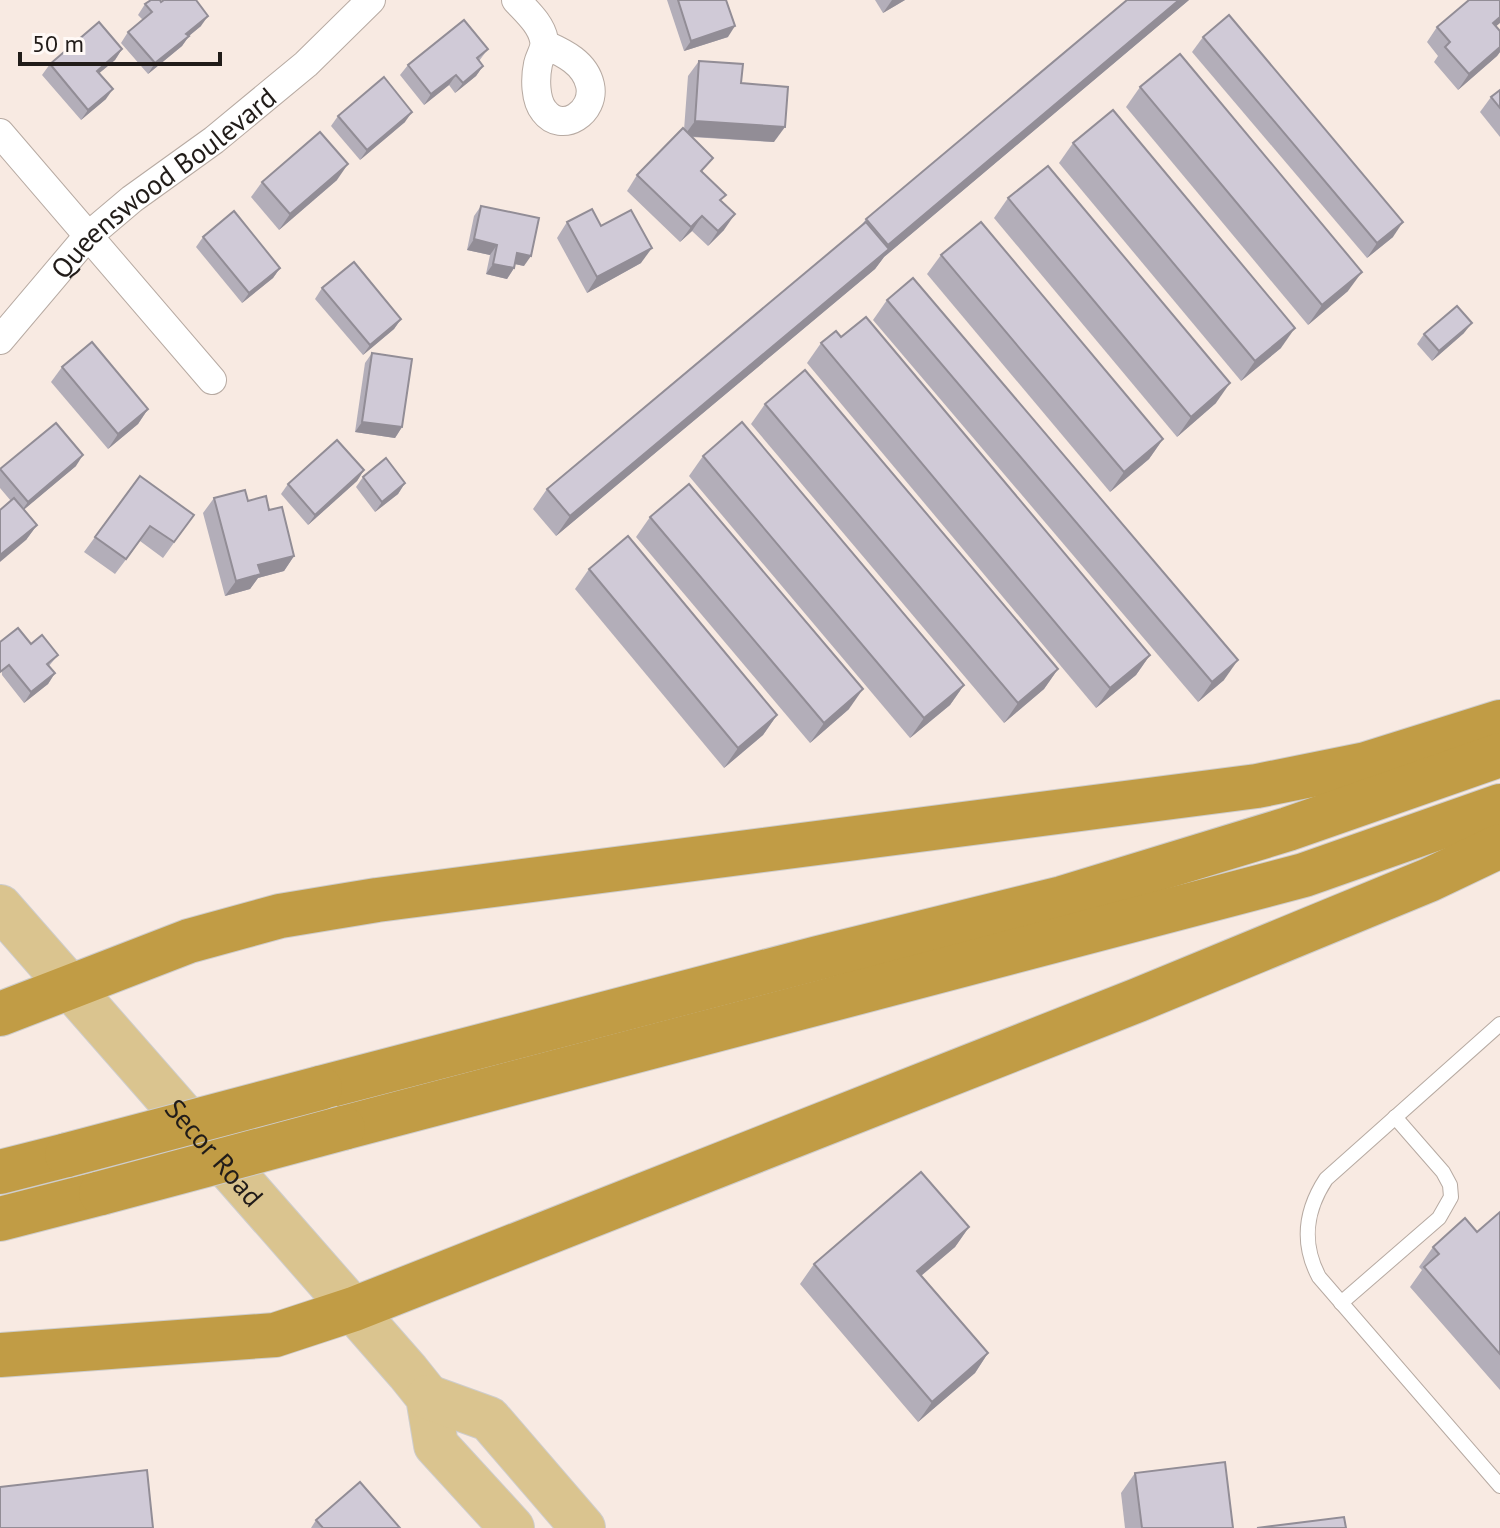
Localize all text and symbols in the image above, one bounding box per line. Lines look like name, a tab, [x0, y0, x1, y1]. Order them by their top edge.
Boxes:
scale bar	[20, 16, 220, 66]
text: 50 m	[32, 28, 84, 59]
street label: Queenswood Boulevard	[42, 78, 283, 286]
street label: Secor Road	[158, 1090, 272, 1214]

